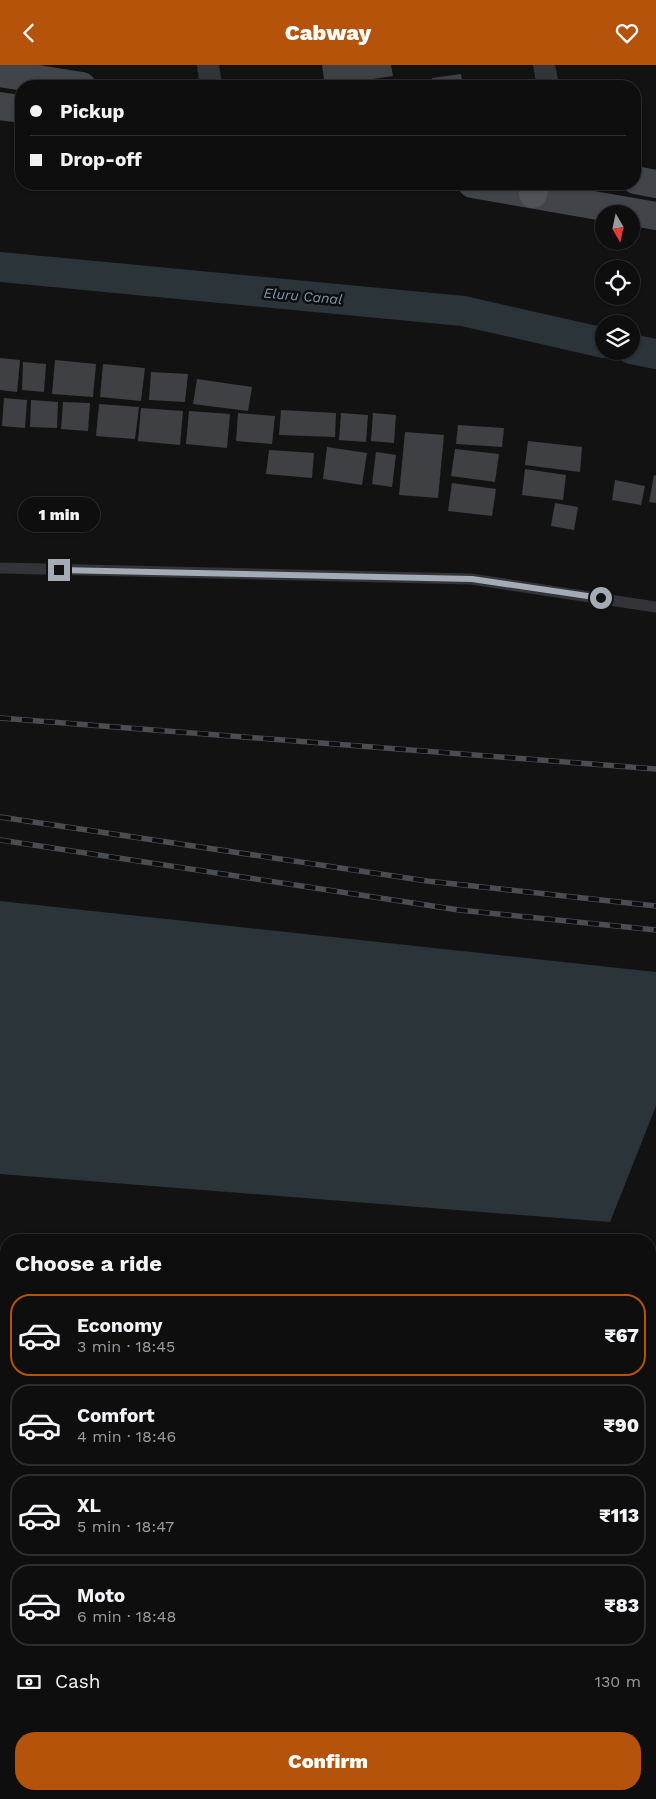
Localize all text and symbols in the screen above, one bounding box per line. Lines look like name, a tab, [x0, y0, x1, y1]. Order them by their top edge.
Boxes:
icon: back	[15, 19, 43, 47]
icon: heart	[613, 19, 641, 47]
text: Cabway	[285, 20, 371, 45]
text: Pickup	[60, 100, 124, 123]
text: Drop-off	[60, 148, 142, 171]
north arrow	[595, 205, 640, 250]
map controls	[595, 205, 640, 360]
button: locate	[595, 260, 640, 305]
water label: Eluru Canal	[263, 285, 343, 307]
button: layers	[595, 315, 640, 360]
callout: 1 min	[18, 497, 100, 533]
text: 1 min	[38, 505, 80, 524]
route end	[48, 559, 70, 581]
route start	[590, 587, 612, 609]
text: Choose a ride	[15, 1251, 162, 1276]
icon: car	[17, 1313, 62, 1358]
text: Economy	[77, 1314, 162, 1337]
text: ₹67	[604, 1324, 639, 1347]
text: 3 min · 18:45	[77, 1337, 175, 1356]
icon: car	[17, 1403, 62, 1448]
text: Comfort	[77, 1404, 155, 1427]
text: ₹90	[603, 1414, 639, 1437]
text: 4 min · 18:46	[77, 1427, 176, 1446]
icon: car	[17, 1493, 62, 1538]
text: XL	[77, 1494, 101, 1517]
text: ₹113	[599, 1504, 639, 1527]
text: 5 min · 18:47	[77, 1517, 174, 1536]
icon: car	[17, 1583, 62, 1628]
text: Moto	[77, 1584, 125, 1607]
text: ₹83	[604, 1594, 639, 1617]
text: 6 min · 18:48	[77, 1607, 176, 1626]
icon: cash	[15, 1668, 43, 1696]
text: Cash	[55, 1670, 101, 1693]
text: 130 m	[595, 1672, 641, 1691]
button: Confirm	[15, 1732, 641, 1790]

